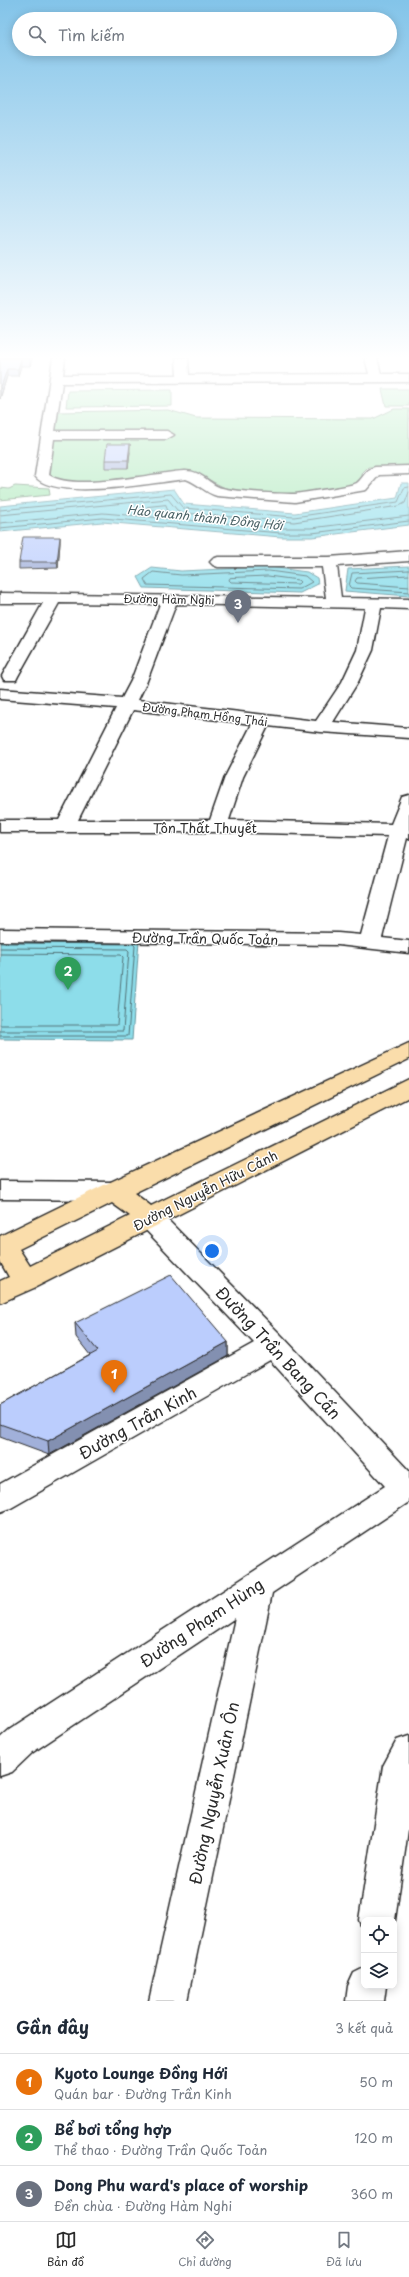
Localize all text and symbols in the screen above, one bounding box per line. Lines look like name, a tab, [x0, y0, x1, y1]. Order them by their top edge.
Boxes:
search box	[12, 12, 397, 56]
icon: search	[26, 23, 48, 45]
text: Tìm kiếm	[58, 23, 125, 46]
water label: Hào quanh thành Đồng Hới	[126, 500, 286, 534]
street label: Đường Hàm Nghi	[123, 590, 215, 608]
pin: 3	[225, 590, 251, 623]
street label: Đường Phạm Hồng Thái	[141, 698, 269, 730]
street label: Tôn Thất Thuyết	[153, 818, 257, 837]
street label: Đường Trần Quốc Toản	[132, 927, 278, 949]
pin: 2	[55, 957, 81, 990]
street label: Đường Nguyễn Hữu Cảnh	[129, 1145, 281, 1235]
your location	[202, 1241, 222, 1261]
street label: Đường Trần Bang Cấn	[211, 1280, 347, 1424]
pin: 1	[101, 1360, 127, 1393]
street label: Đường Trần Kinh	[74, 1380, 200, 1464]
street label: Đường Phạm Hùng	[134, 1572, 268, 1672]
street label: Đường Nguyễn Xuân Ôn	[182, 1699, 244, 1887]
map controls	[361, 1917, 397, 1989]
button: locate	[361, 1917, 397, 1953]
button: layers	[361, 1953, 397, 1989]
text: Gần đây	[16, 2014, 89, 2040]
text: 3 kết quả	[335, 2018, 393, 2037]
text: Kyoto Lounge Đồng Hới	[54, 2061, 228, 2084]
text: 1	[26, 2072, 32, 2091]
text: 50 m	[359, 2072, 393, 2091]
text: Quán bar · Đường Trần Kinh	[54, 2084, 232, 2103]
text: Bể bơi tổng hợp	[54, 2117, 172, 2140]
text: 2	[24, 2128, 34, 2147]
text: 120 m	[354, 2128, 393, 2147]
text: Thể thao · Đường Trần Quốc Toản	[54, 2140, 267, 2159]
text: Dong Phu ward's place of worship	[54, 2173, 308, 2196]
text: 3	[25, 2184, 33, 2203]
text: 360 m	[350, 2184, 393, 2203]
text: Đền chùa · Đường Hàm Nghi	[54, 2196, 232, 2215]
tab: Bản đồ	[47, 2229, 84, 2270]
tab: Chỉ đường	[178, 2229, 232, 2270]
tab: Đã lưu	[326, 2229, 362, 2270]

